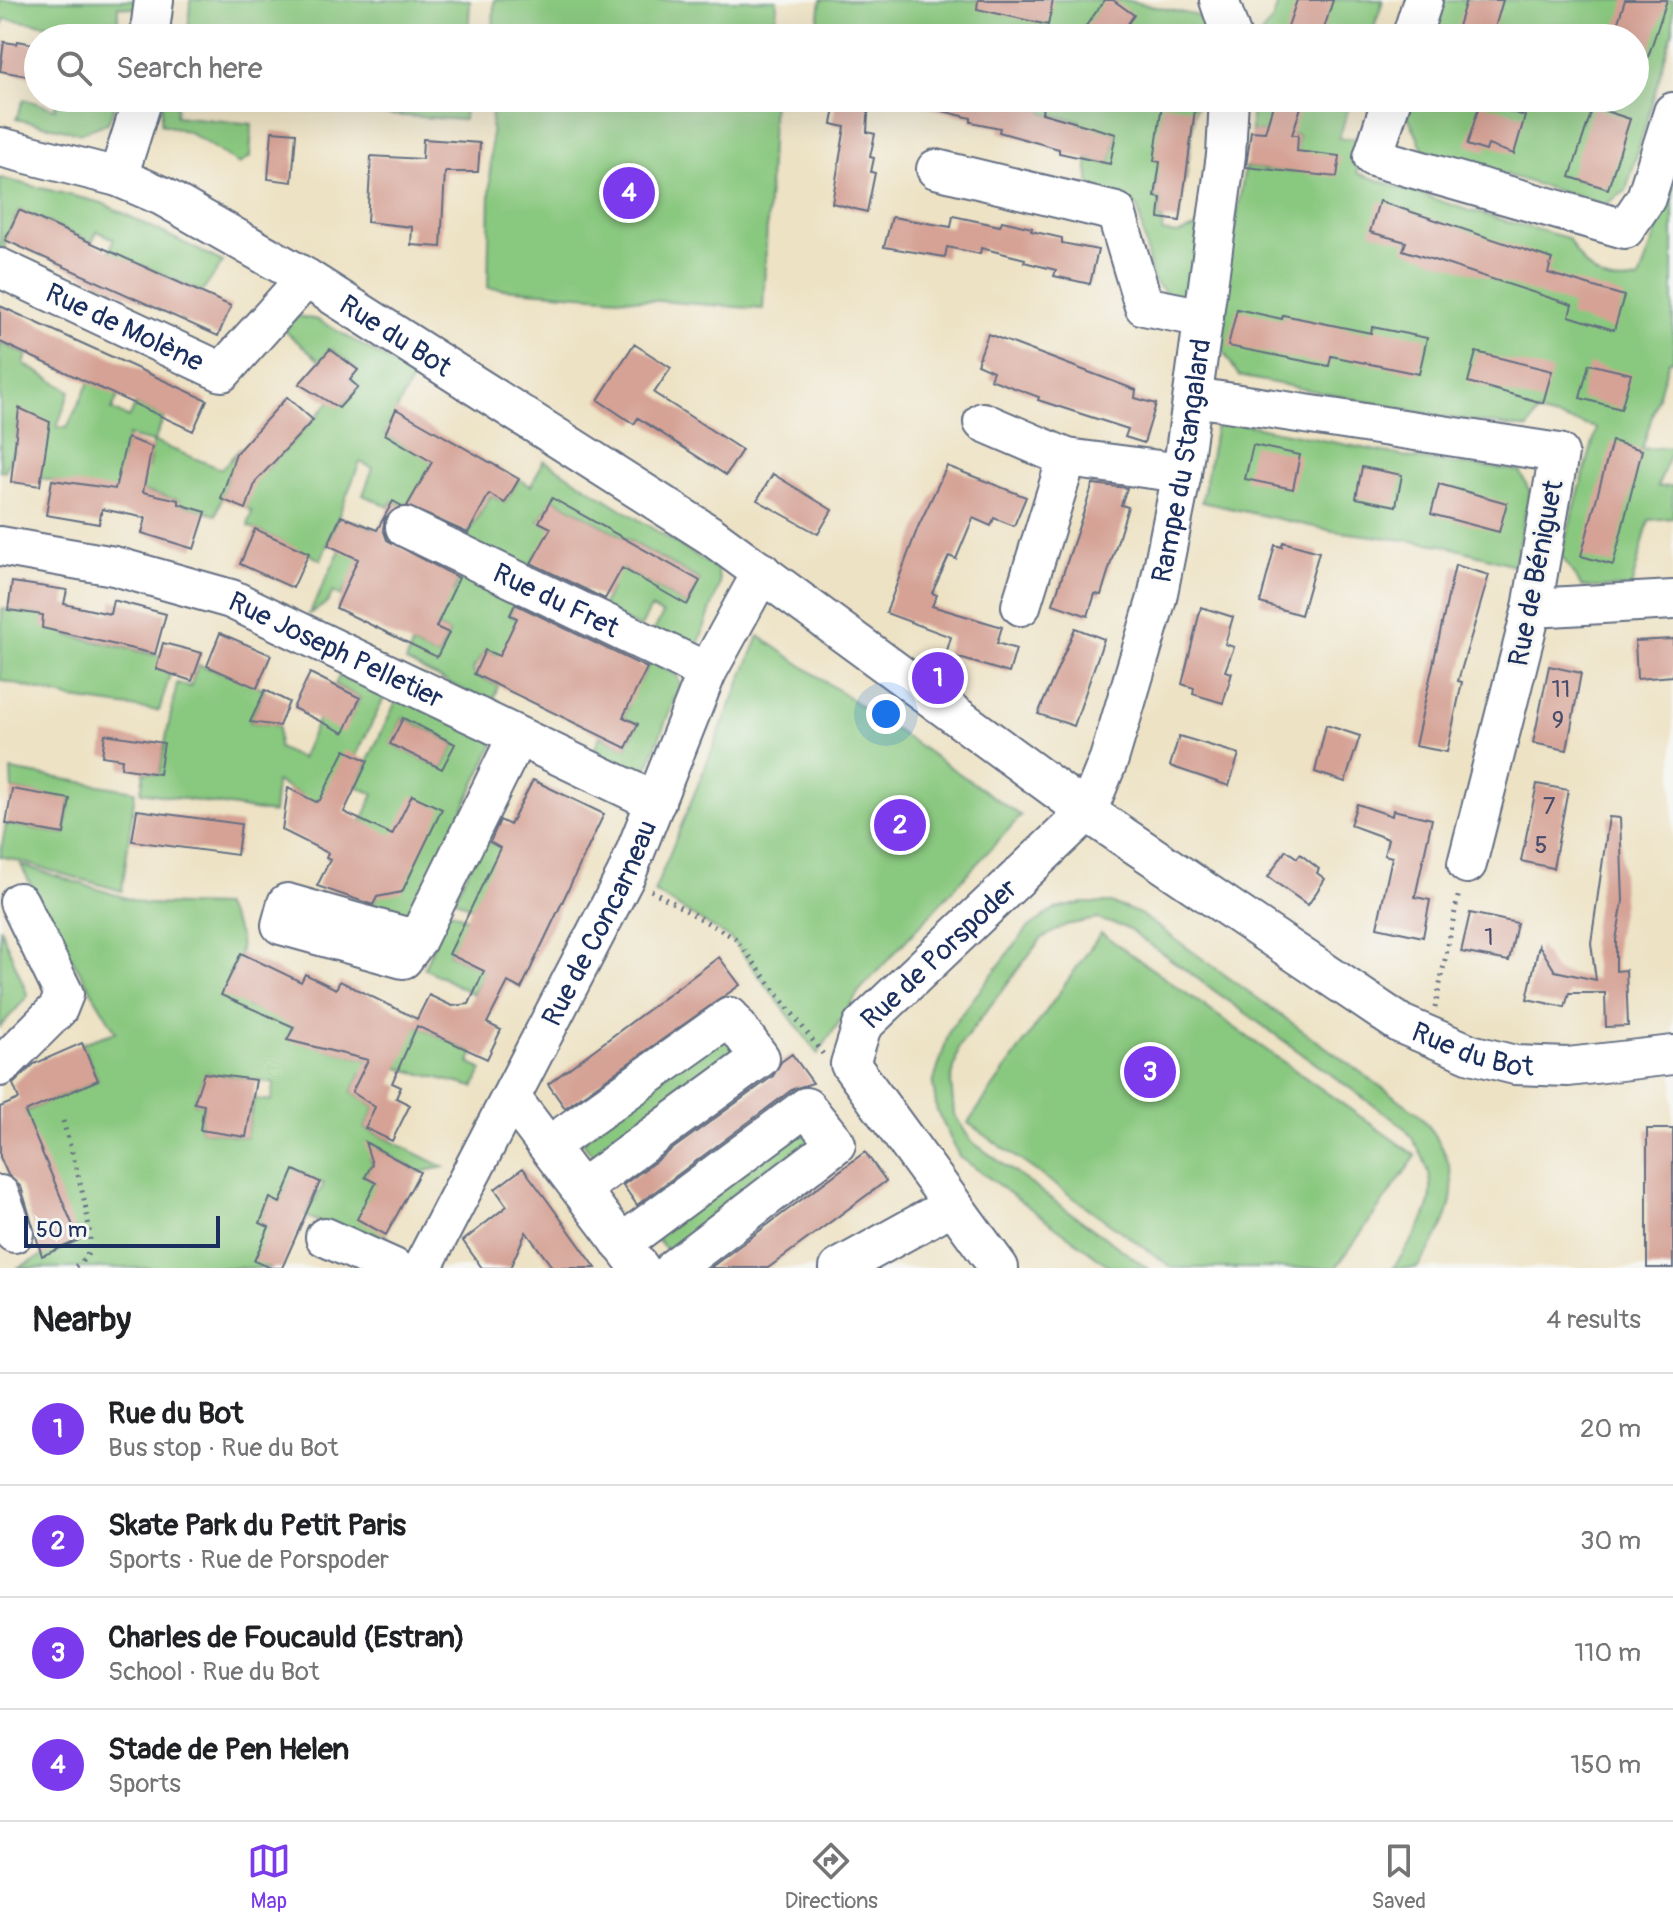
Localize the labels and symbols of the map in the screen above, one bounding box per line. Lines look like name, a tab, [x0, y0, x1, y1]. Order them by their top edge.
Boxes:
pin: 4	[603, 163, 655, 223]
street label: Rue de Molène	[40, 276, 209, 380]
street label: Rue du Bot	[332, 288, 458, 386]
street label: Rampe du Stangalard	[1144, 337, 1219, 586]
street label: Rue de Béniguet	[1501, 477, 1572, 669]
street label: Rue du Fret	[487, 556, 625, 646]
street label: Rue Joseph Pelletier	[223, 584, 449, 717]
pin: 1	[912, 648, 964, 708]
house number: 11	[1552, 675, 1570, 704]
your location	[866, 694, 906, 734]
house number: 9	[1552, 706, 1564, 735]
house number: 7	[1543, 792, 1556, 821]
pin: 2	[874, 795, 926, 855]
street label: Rue de Concarneau	[535, 815, 665, 1032]
house number: 5	[1534, 831, 1548, 860]
street label: Rue de Porspoder	[854, 872, 1025, 1037]
house number: 1	[1484, 923, 1494, 952]
street label: Rue du Bot	[1406, 1015, 1535, 1085]
pin: 3	[1124, 1042, 1176, 1102]
scale bar	[24, 1212, 220, 1248]

